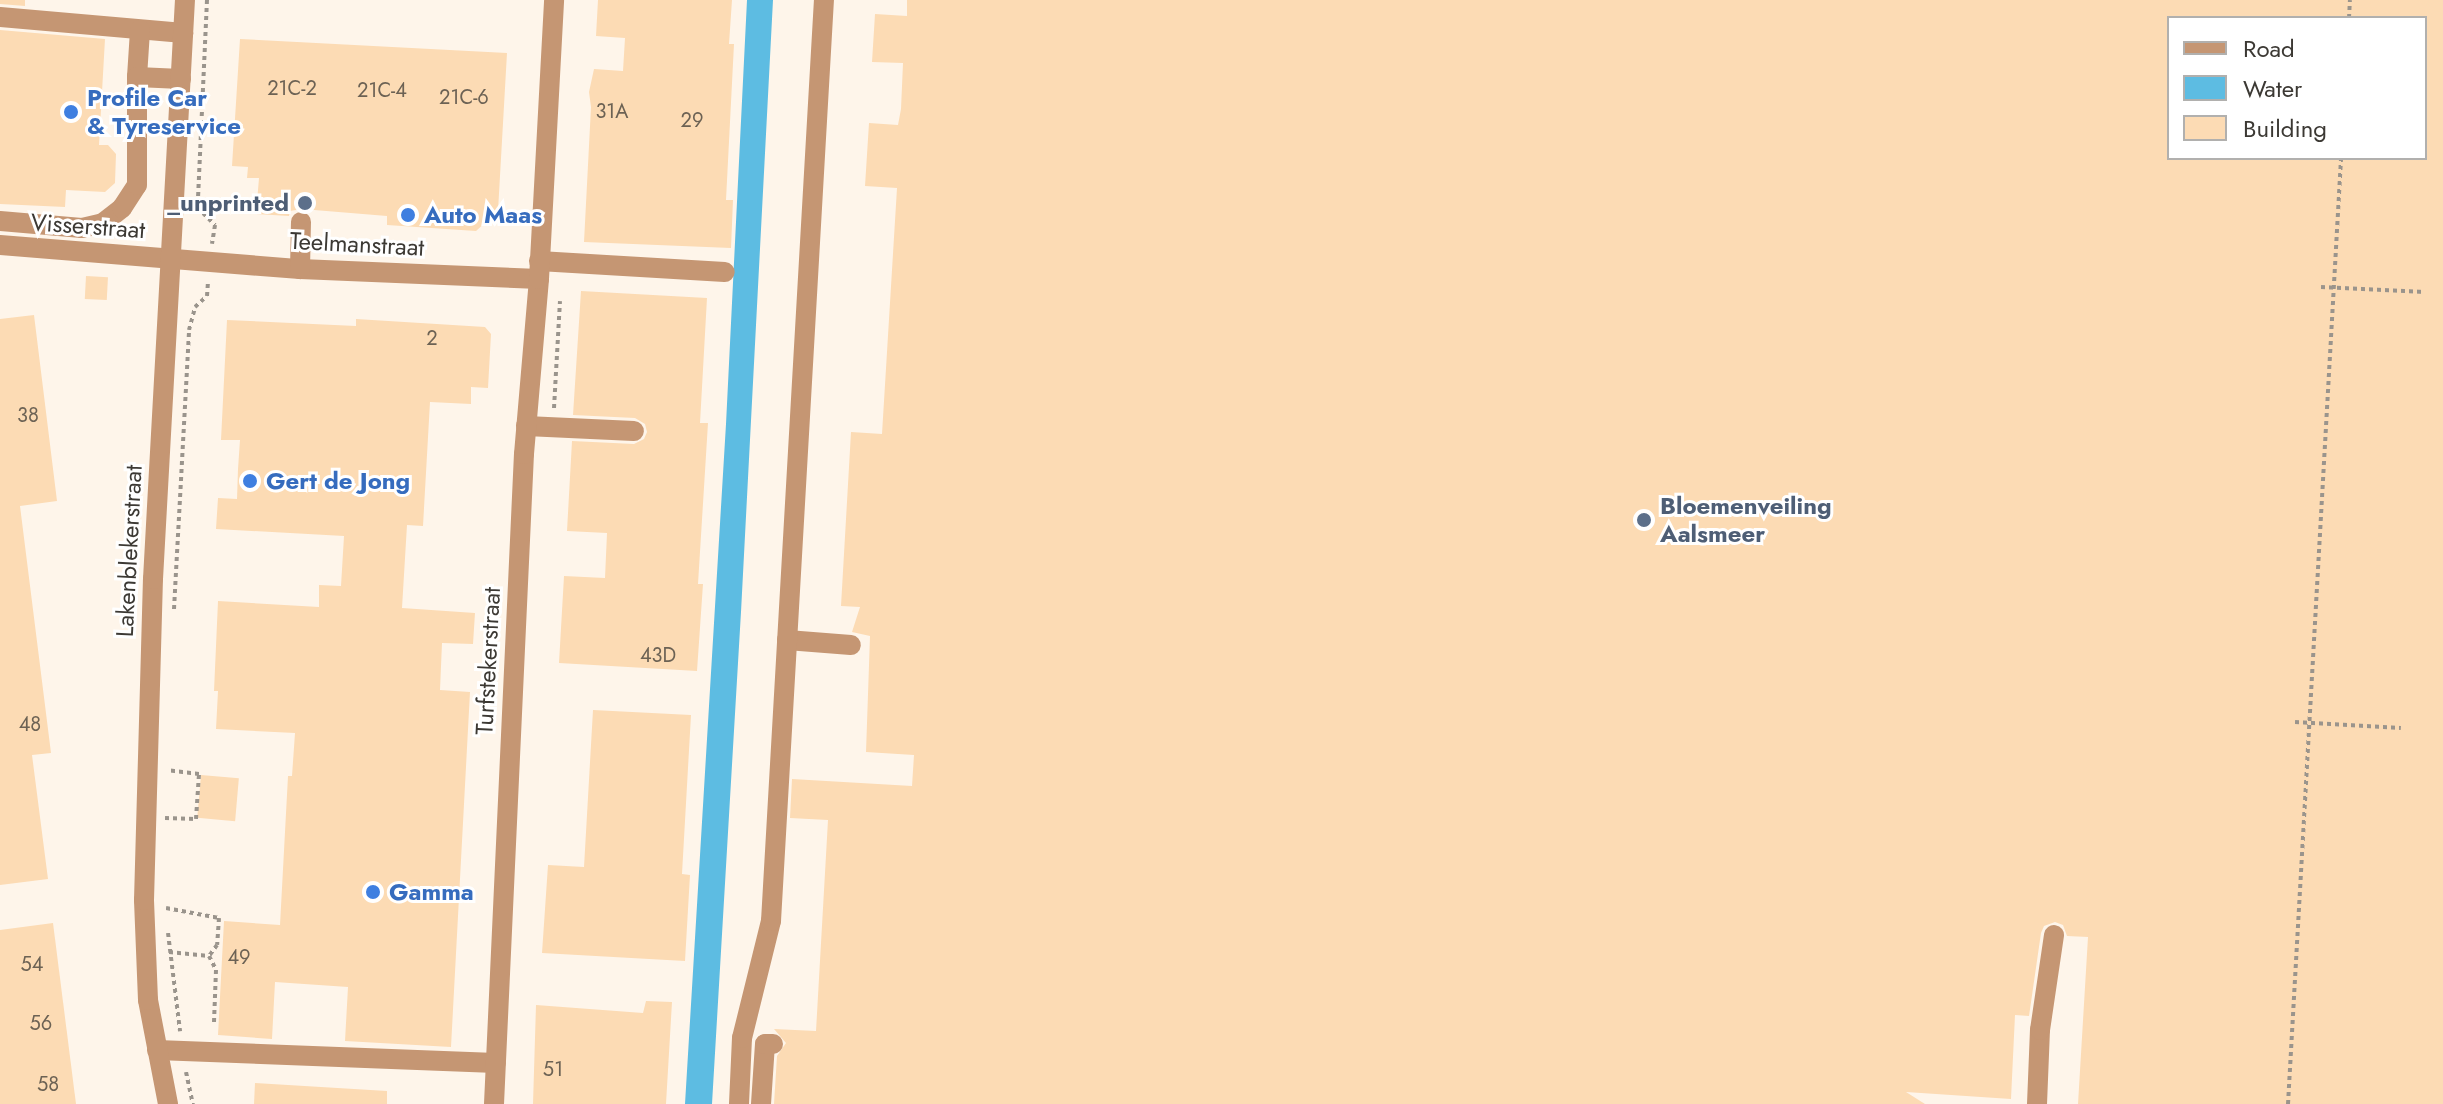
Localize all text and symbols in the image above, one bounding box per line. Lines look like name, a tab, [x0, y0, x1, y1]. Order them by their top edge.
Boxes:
legend	[2167, 16, 2427, 160]
text: Road	[2243, 31, 2295, 66]
text: Water	[2243, 71, 2302, 106]
house number: 21C-2	[267, 76, 317, 100]
house number: 21C-4	[357, 78, 407, 102]
place label: Profile Car & Tyreservice	[87, 84, 241, 140]
house number: 21C-6	[439, 85, 489, 109]
house number: 31A	[595, 99, 629, 123]
marker: Profile Car & Tyreservice	[62, 103, 80, 121]
house number: 29	[681, 108, 703, 132]
text: Building	[2243, 111, 2327, 146]
place label: _unprinted	[167, 189, 289, 217]
marker: _unprinted	[296, 194, 314, 212]
place label: Auto Maas	[424, 201, 542, 229]
marker: Auto Maas	[399, 206, 417, 224]
street label: Visserstraat	[30, 208, 146, 244]
street label: Teelmanstraat	[289, 226, 425, 262]
house number: 2	[426, 326, 438, 350]
house number: 38	[17, 403, 39, 427]
street label: Lakenblekerstraat	[110, 464, 148, 638]
place label: Gert de Jong	[266, 467, 410, 495]
marker: Gert de Jong	[241, 472, 259, 490]
place label: Bloemenveiling Aalsmeer	[1660, 492, 1832, 548]
marker: Bloemenveiling Aalsmeer	[1635, 511, 1653, 529]
street label: Turfstekerstraat	[470, 586, 506, 736]
house number: 43D	[640, 643, 676, 667]
house number: 48	[19, 712, 41, 736]
place label: Gamma	[389, 878, 474, 906]
marker: Gamma	[364, 883, 382, 901]
house number: 49	[227, 945, 251, 969]
house number: 54	[21, 952, 43, 976]
house number: 56	[30, 1011, 52, 1035]
house number: 51	[543, 1057, 563, 1081]
house number: 58	[37, 1072, 59, 1096]

